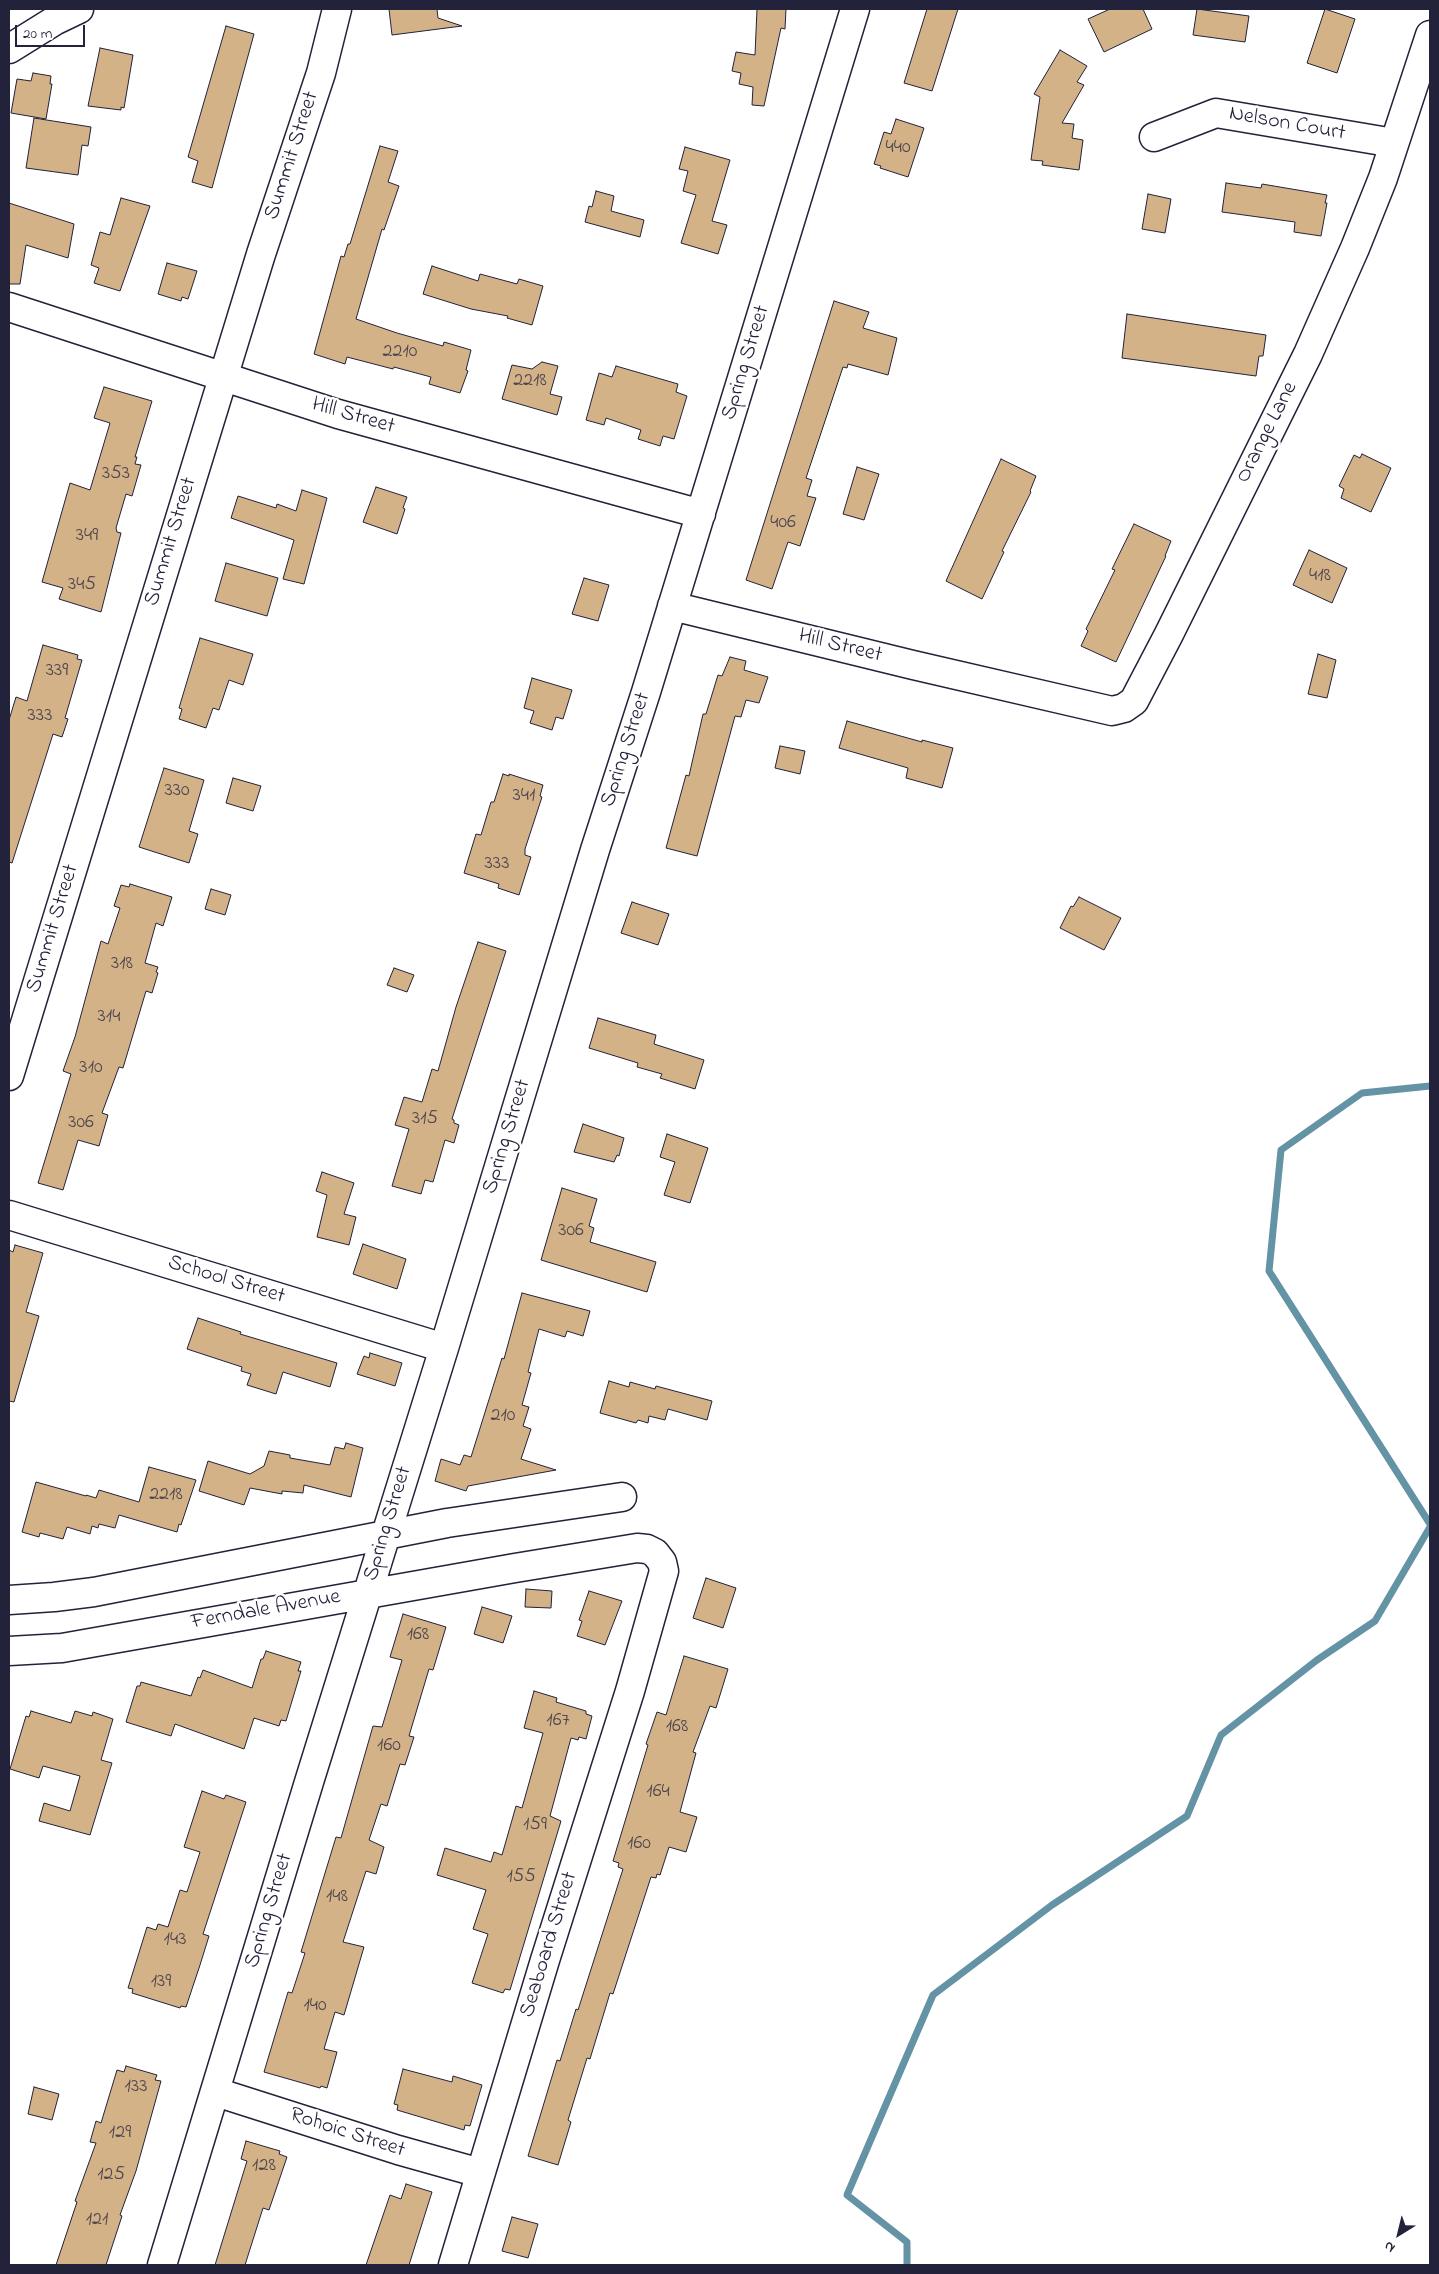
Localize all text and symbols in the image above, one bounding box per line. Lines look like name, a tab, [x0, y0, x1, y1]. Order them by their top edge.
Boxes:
scale bar	[18, 15, 88, 47]
text: 20 m	[23, 23, 52, 45]
street label: Summit Street	[260, 89, 326, 223]
street label: Nelson Court	[1227, 102, 1347, 148]
house number: 440	[885, 137, 911, 161]
street label: Spring Street	[717, 302, 777, 424]
house number: 2210	[383, 341, 417, 365]
house number: 2218	[513, 370, 547, 394]
street label: Orange Lane	[1231, 378, 1305, 488]
street label: Hill Street	[308, 393, 398, 441]
house number: 353	[102, 463, 130, 487]
street label: Summit Street	[140, 475, 204, 609]
house number: 406	[770, 512, 796, 536]
house number: 349	[76, 525, 98, 549]
house number: 418	[1309, 565, 1331, 589]
house number: 345	[68, 574, 96, 598]
street label: Hill Street	[796, 624, 884, 670]
house number: 339	[46, 660, 68, 684]
street label: Spring Street	[596, 690, 658, 810]
house number: 333	[28, 705, 52, 729]
house number: 330	[164, 780, 190, 804]
house number: 341	[513, 785, 535, 809]
house number: 333	[485, 853, 509, 877]
street label: Summit Street	[22, 862, 86, 996]
house number: 318	[111, 953, 133, 977]
house number: 314	[98, 1006, 120, 1030]
house number: 310	[79, 1057, 103, 1081]
street label: Spring Street	[478, 1076, 538, 1198]
house number: 315	[412, 1108, 438, 1132]
house number: 306	[68, 1112, 94, 1136]
house number: 306	[558, 1220, 584, 1244]
street label: School Street	[164, 1251, 288, 1311]
house number: 210	[491, 1405, 515, 1429]
street label: Spring Street	[359, 1463, 419, 1585]
house number: 2218	[149, 1484, 183, 1508]
street label: Ferndale Avenue	[189, 1585, 343, 1637]
house number: 168	[407, 1624, 429, 1648]
house number: 167	[546, 1710, 570, 1734]
house number: 168	[666, 1716, 688, 1740]
house number: 160	[377, 1735, 401, 1759]
house number: 164	[646, 1781, 670, 1805]
house number: 159	[523, 1814, 547, 1838]
house number: 160	[627, 1833, 651, 1857]
street label: Spring Street	[240, 1850, 300, 1972]
house number: 155	[506, 1866, 536, 1890]
street label: Seaboard Street	[515, 1869, 585, 2021]
house number: 148	[326, 1886, 348, 1910]
house number: 143	[164, 1929, 186, 1953]
house number: 139	[151, 1971, 171, 1995]
house number: 140	[303, 1995, 327, 2019]
house number: 133	[125, 2076, 147, 2100]
street label: Rohoic Street	[286, 2103, 408, 2165]
house number: 129	[109, 2122, 131, 2146]
house number: 128	[252, 2155, 276, 2179]
house number: 125	[97, 2164, 125, 2188]
house number: 121	[86, 2209, 108, 2233]
north arrow	[1374, 2209, 1424, 2259]
text: N	[1380, 2235, 1400, 2258]

